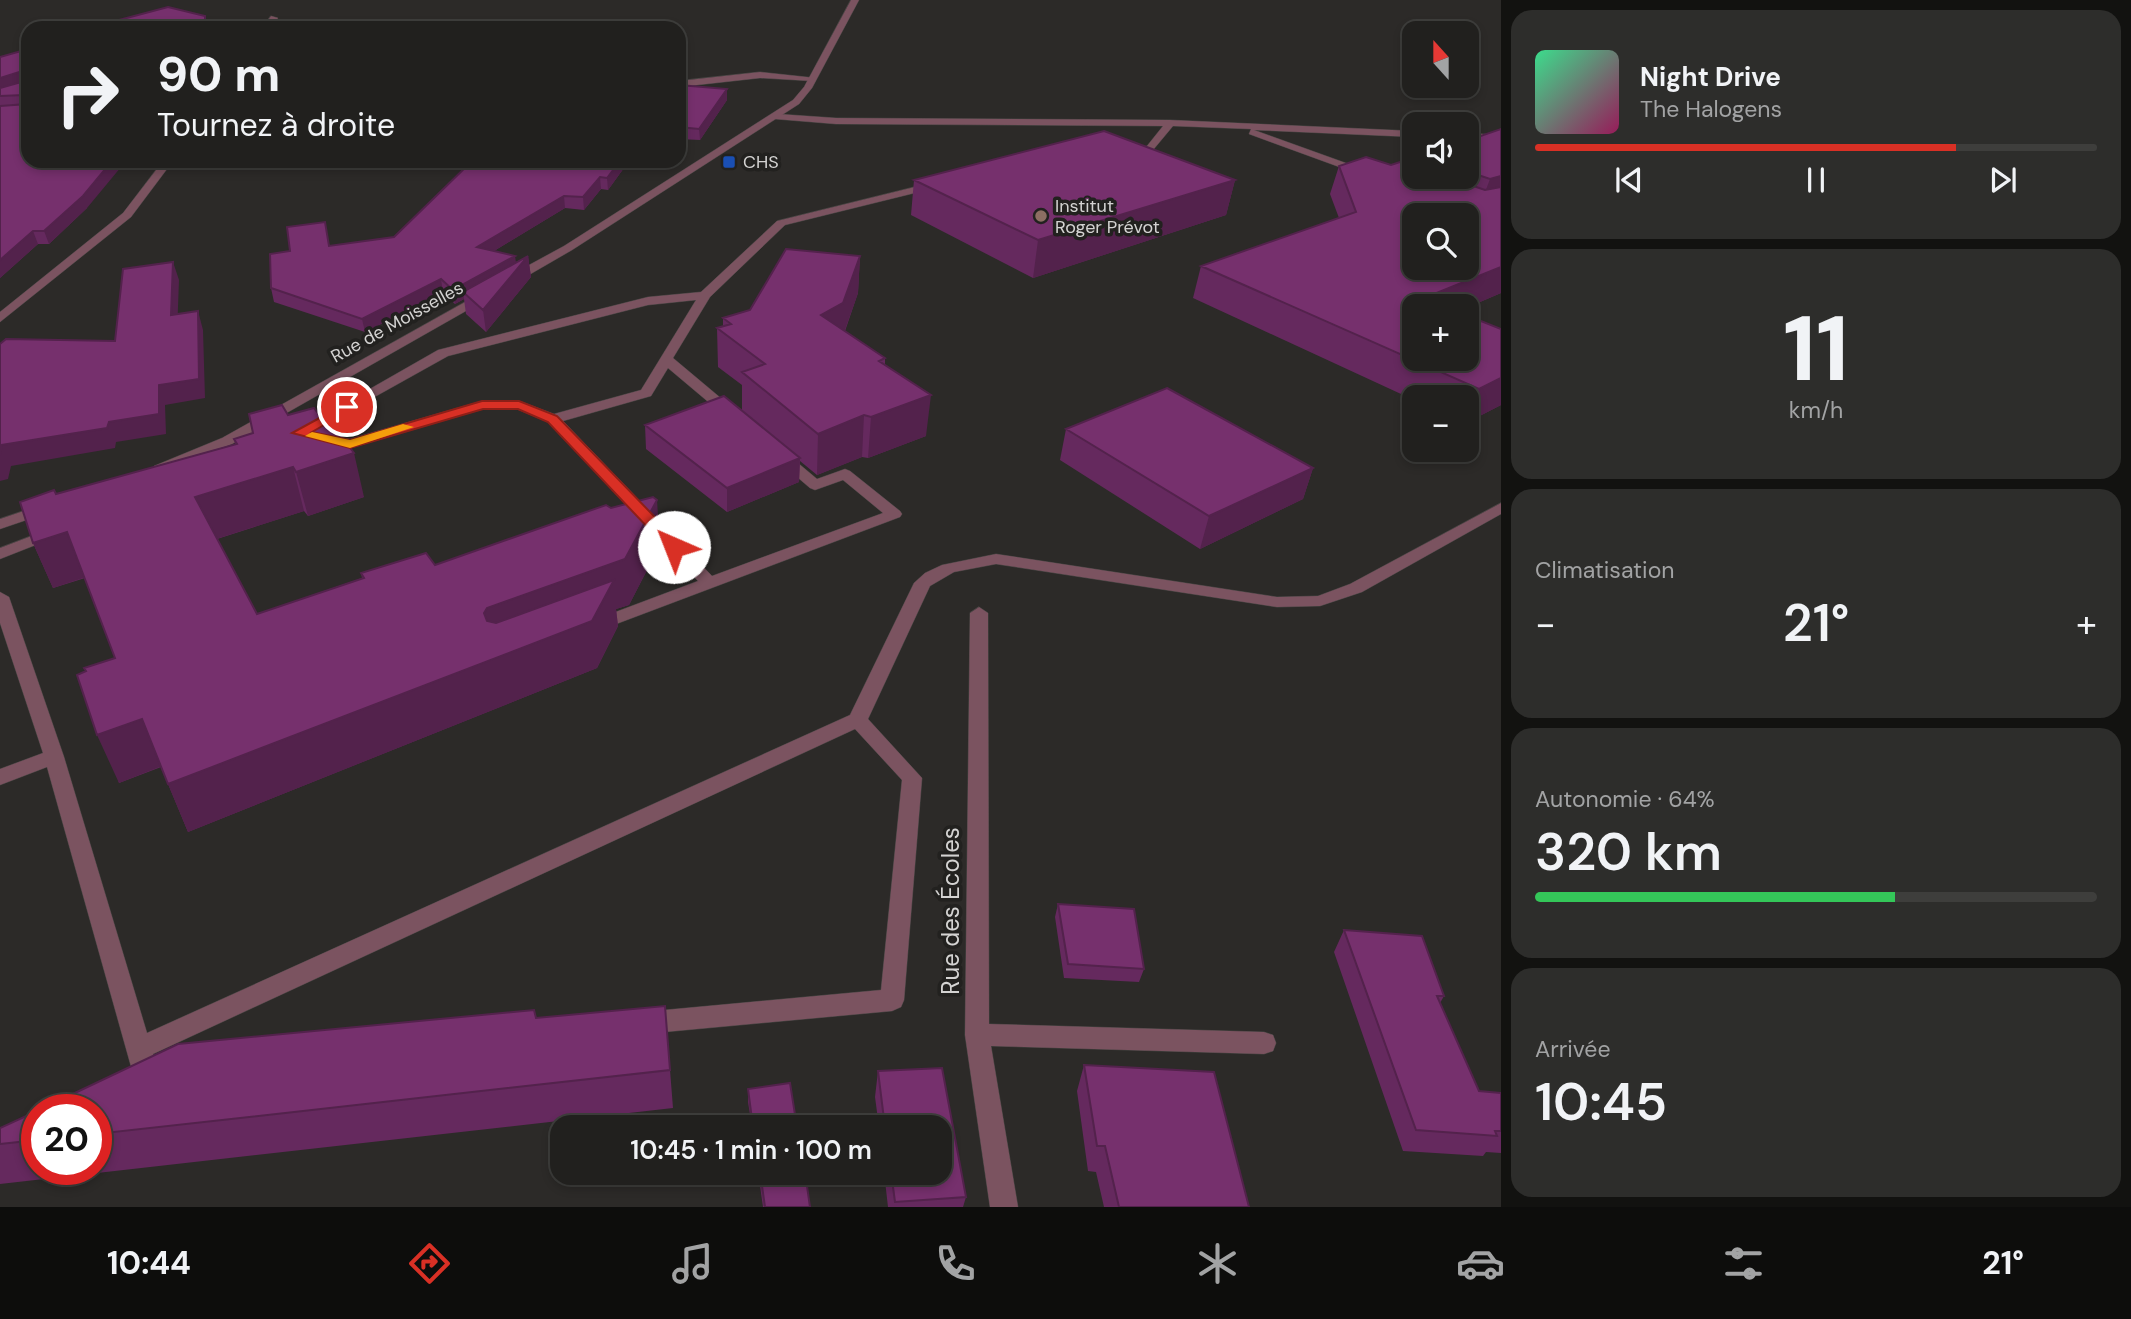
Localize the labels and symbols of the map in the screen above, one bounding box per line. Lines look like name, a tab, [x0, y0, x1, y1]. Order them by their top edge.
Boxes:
north arrow	[1402, 21, 1479, 98]
place label: CHS	[743, 150, 779, 174]
marker: CHS	[721, 154, 737, 170]
place label: Institut Roger Prévot	[1055, 194, 1160, 239]
marker: Institut Roger Prévot	[1033, 208, 1049, 224]
street label: Rue de Moisselles	[326, 276, 468, 368]
pin	[317, 377, 377, 437]
position arrow	[637, 510, 711, 584]
street label: Rue des Écoles	[935, 827, 966, 995]
speed limit sign: 20	[21, 1094, 112, 1185]

